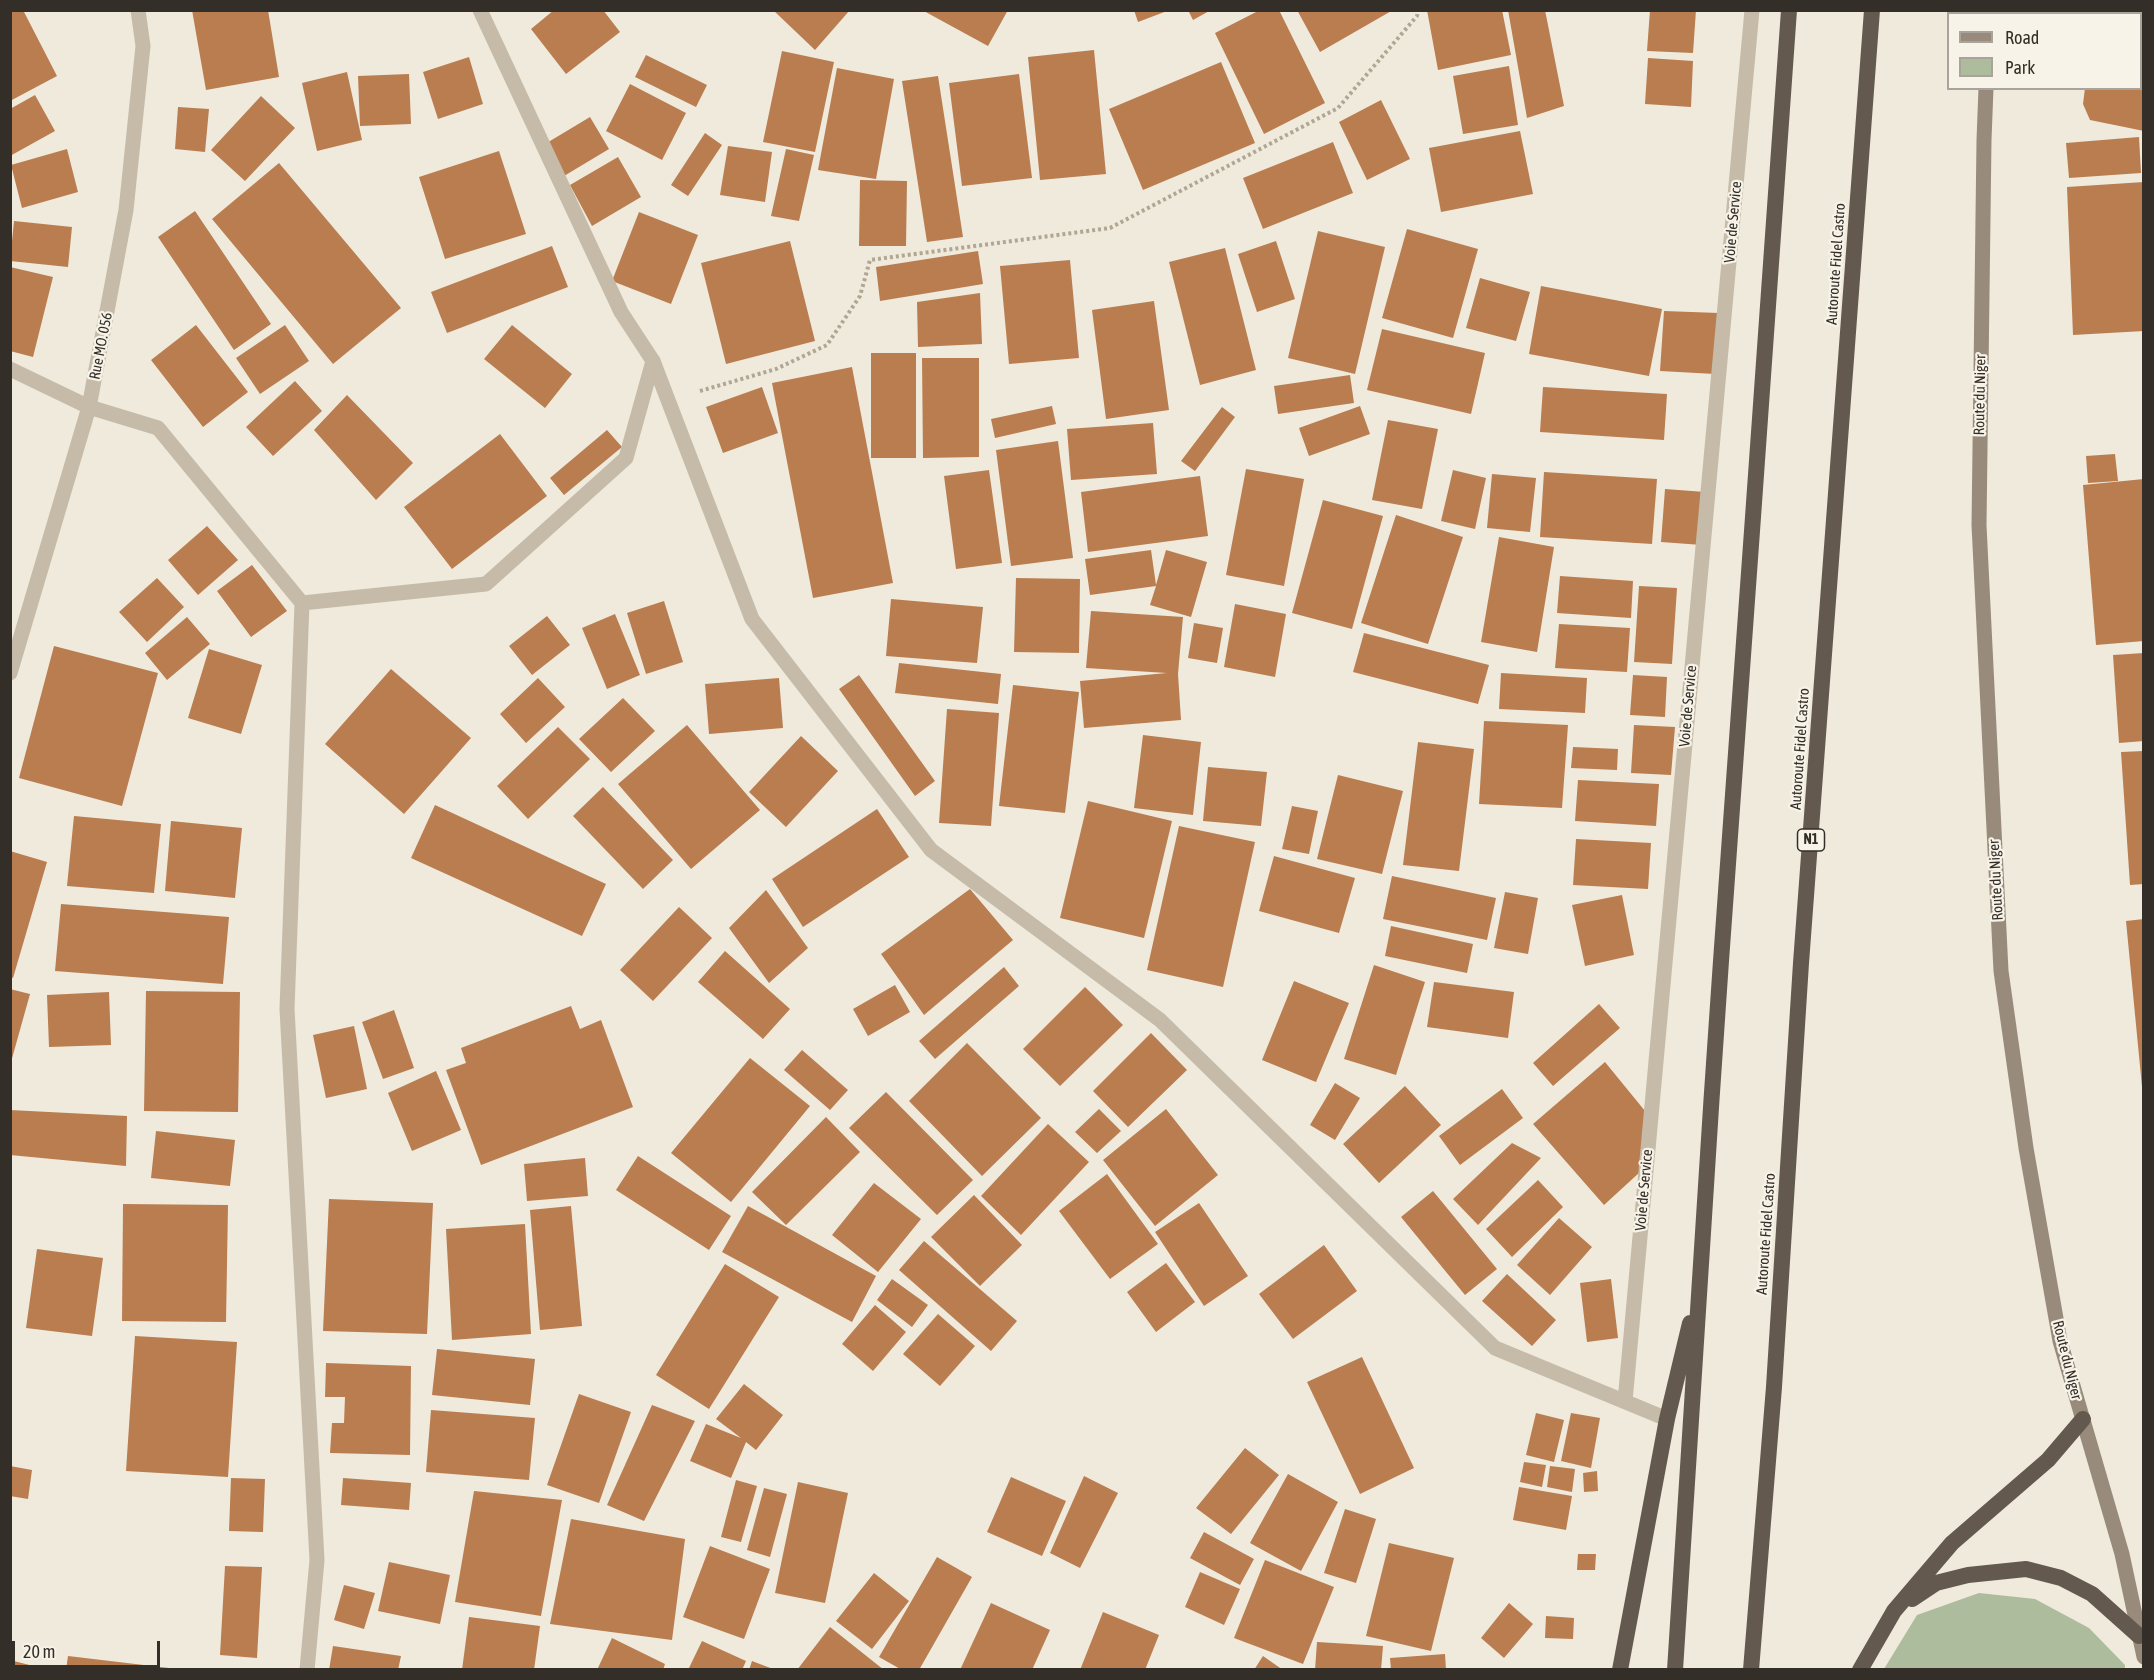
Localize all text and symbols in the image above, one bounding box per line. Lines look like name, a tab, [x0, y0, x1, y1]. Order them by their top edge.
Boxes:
legend	[1947, 12, 2142, 90]
text: Road	[2005, 27, 2039, 48]
text: Park	[2005, 57, 2035, 78]
street label: Voie de Service	[1720, 180, 1746, 264]
street label: Autoroute Fidel Castro	[1823, 203, 1849, 325]
street label: Rue MO. 056	[86, 311, 116, 381]
street label: Route du Niger	[1970, 354, 1990, 436]
street label: Voie de Service	[1675, 664, 1701, 748]
street label: Autoroute Fidel Castro	[1787, 688, 1813, 810]
road number: N1	[1798, 829, 1824, 851]
street label: Route du Niger	[1985, 839, 2007, 921]
street label: Voie de Service	[1631, 1148, 1657, 1232]
street label: Autoroute Fidel Castro	[1753, 1173, 1779, 1295]
street label: Route du Niger	[2048, 1319, 2086, 1401]
scale bar	[15, 1629, 164, 1667]
text: 20 m	[23, 1641, 55, 1662]

